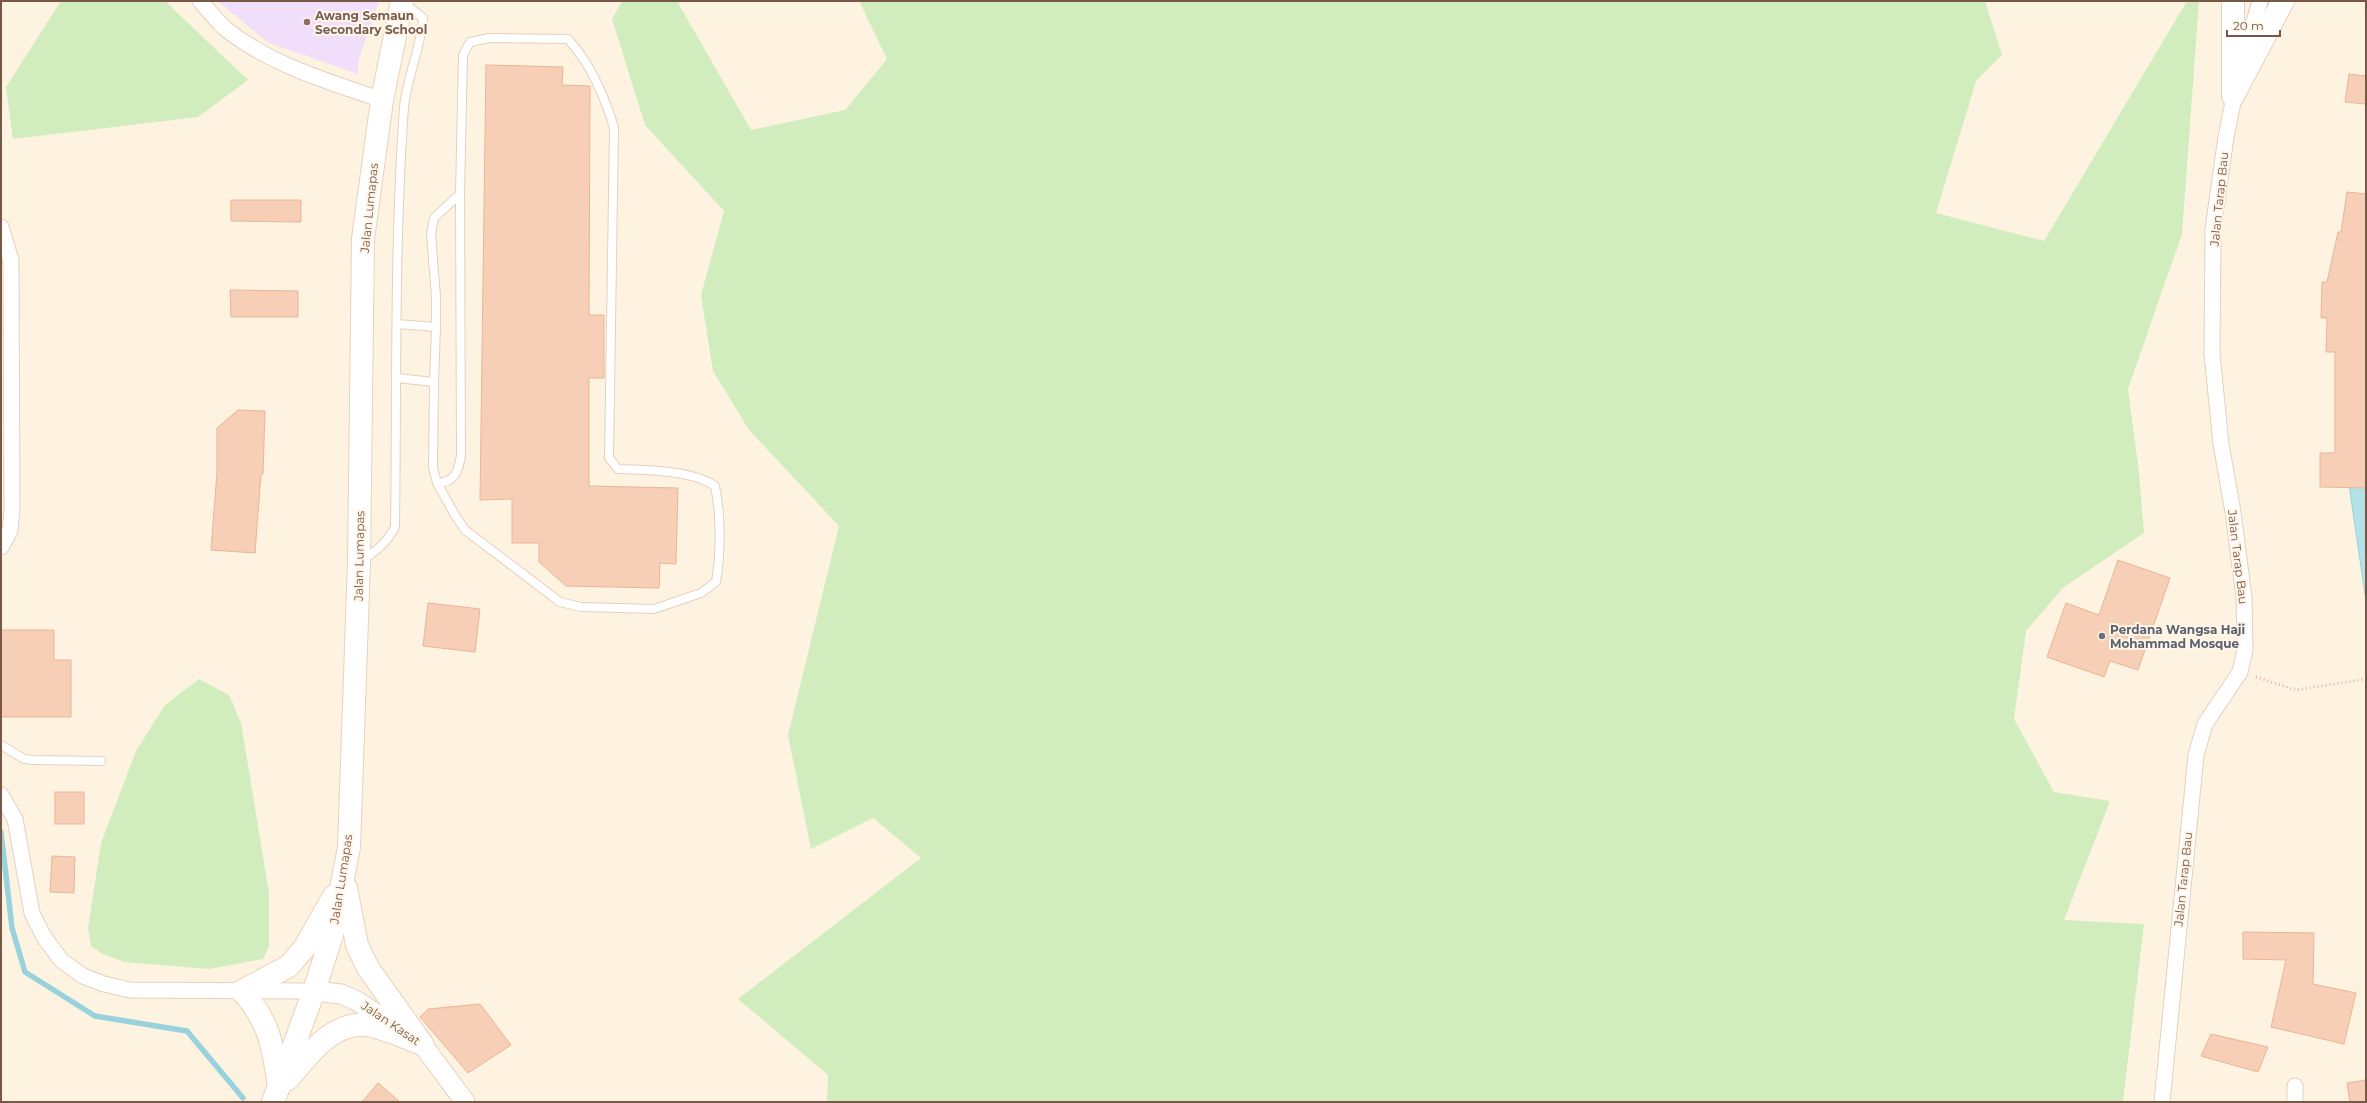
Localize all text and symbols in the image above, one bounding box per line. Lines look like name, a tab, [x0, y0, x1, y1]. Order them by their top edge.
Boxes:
place label: Awang Semaun Secondary School	[314, 8, 427, 37]
scale bar	[2227, 12, 2280, 38]
marker: Awang Semaun Secondary School	[302, 17, 312, 27]
text: 20 m	[2233, 18, 2264, 33]
street label: Jalan Tarap Bau	[2206, 151, 2231, 248]
street label: Jalan Lumapas	[357, 162, 381, 255]
street label: Jalan Tarap Bau	[2225, 508, 2251, 605]
street label: Jalan Lumapas	[351, 510, 367, 602]
place label: Perdana Wangsa Haji Mohammad Mosque	[2110, 622, 2245, 651]
marker: Perdana Wangsa Haji Mohammad Mosque	[2097, 631, 2107, 641]
street label: Jalan Tarap Bau	[2170, 831, 2195, 928]
street label: Jalan Lumapas	[326, 833, 356, 926]
street label: Jalan Kasat	[358, 997, 423, 1048]

